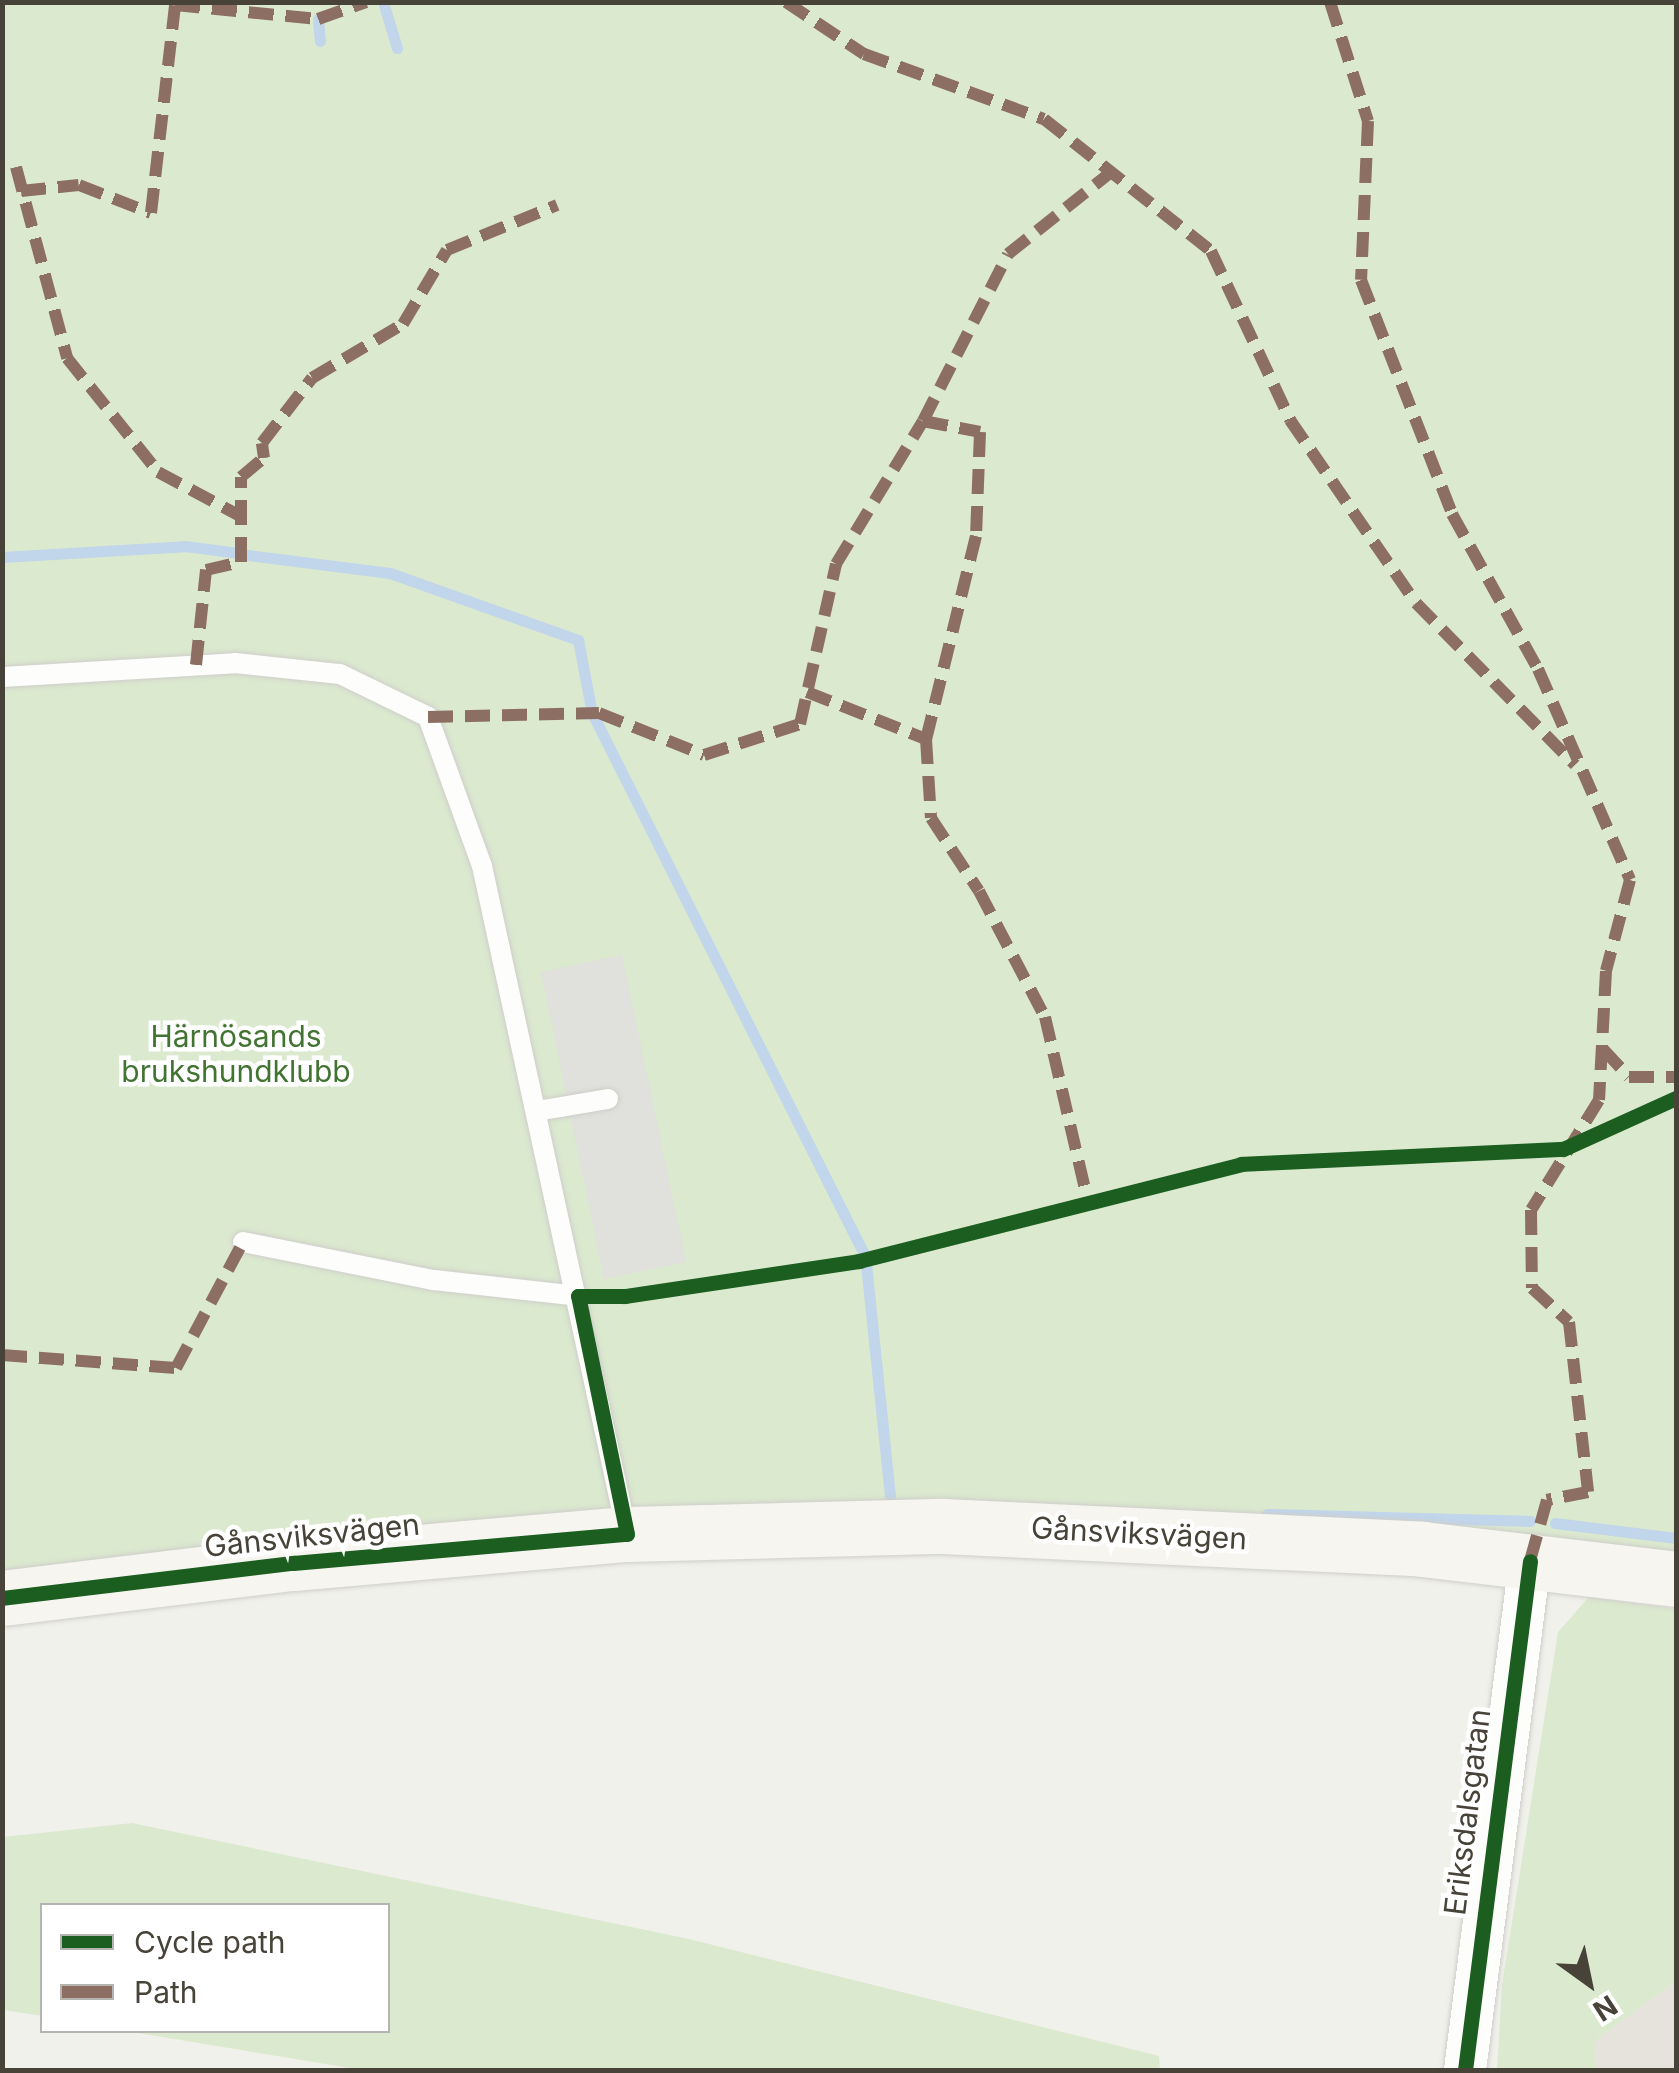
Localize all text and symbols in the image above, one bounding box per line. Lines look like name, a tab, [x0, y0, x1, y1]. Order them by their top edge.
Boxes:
park label: Härnösands brukshundklubb	[121, 1018, 351, 1088]
street label: Gånsviksvägen	[203, 1506, 421, 1564]
street label: Gånsviksvägen	[1030, 1509, 1248, 1557]
street label: Eriksdalsgatan	[1436, 1707, 1498, 1917]
legend	[40, 1903, 390, 2033]
text: Cycle path	[134, 1924, 286, 1960]
north arrow	[1539, 1933, 1639, 2033]
text: Path	[134, 1974, 198, 2010]
text: N	[1587, 1988, 1624, 2028]

